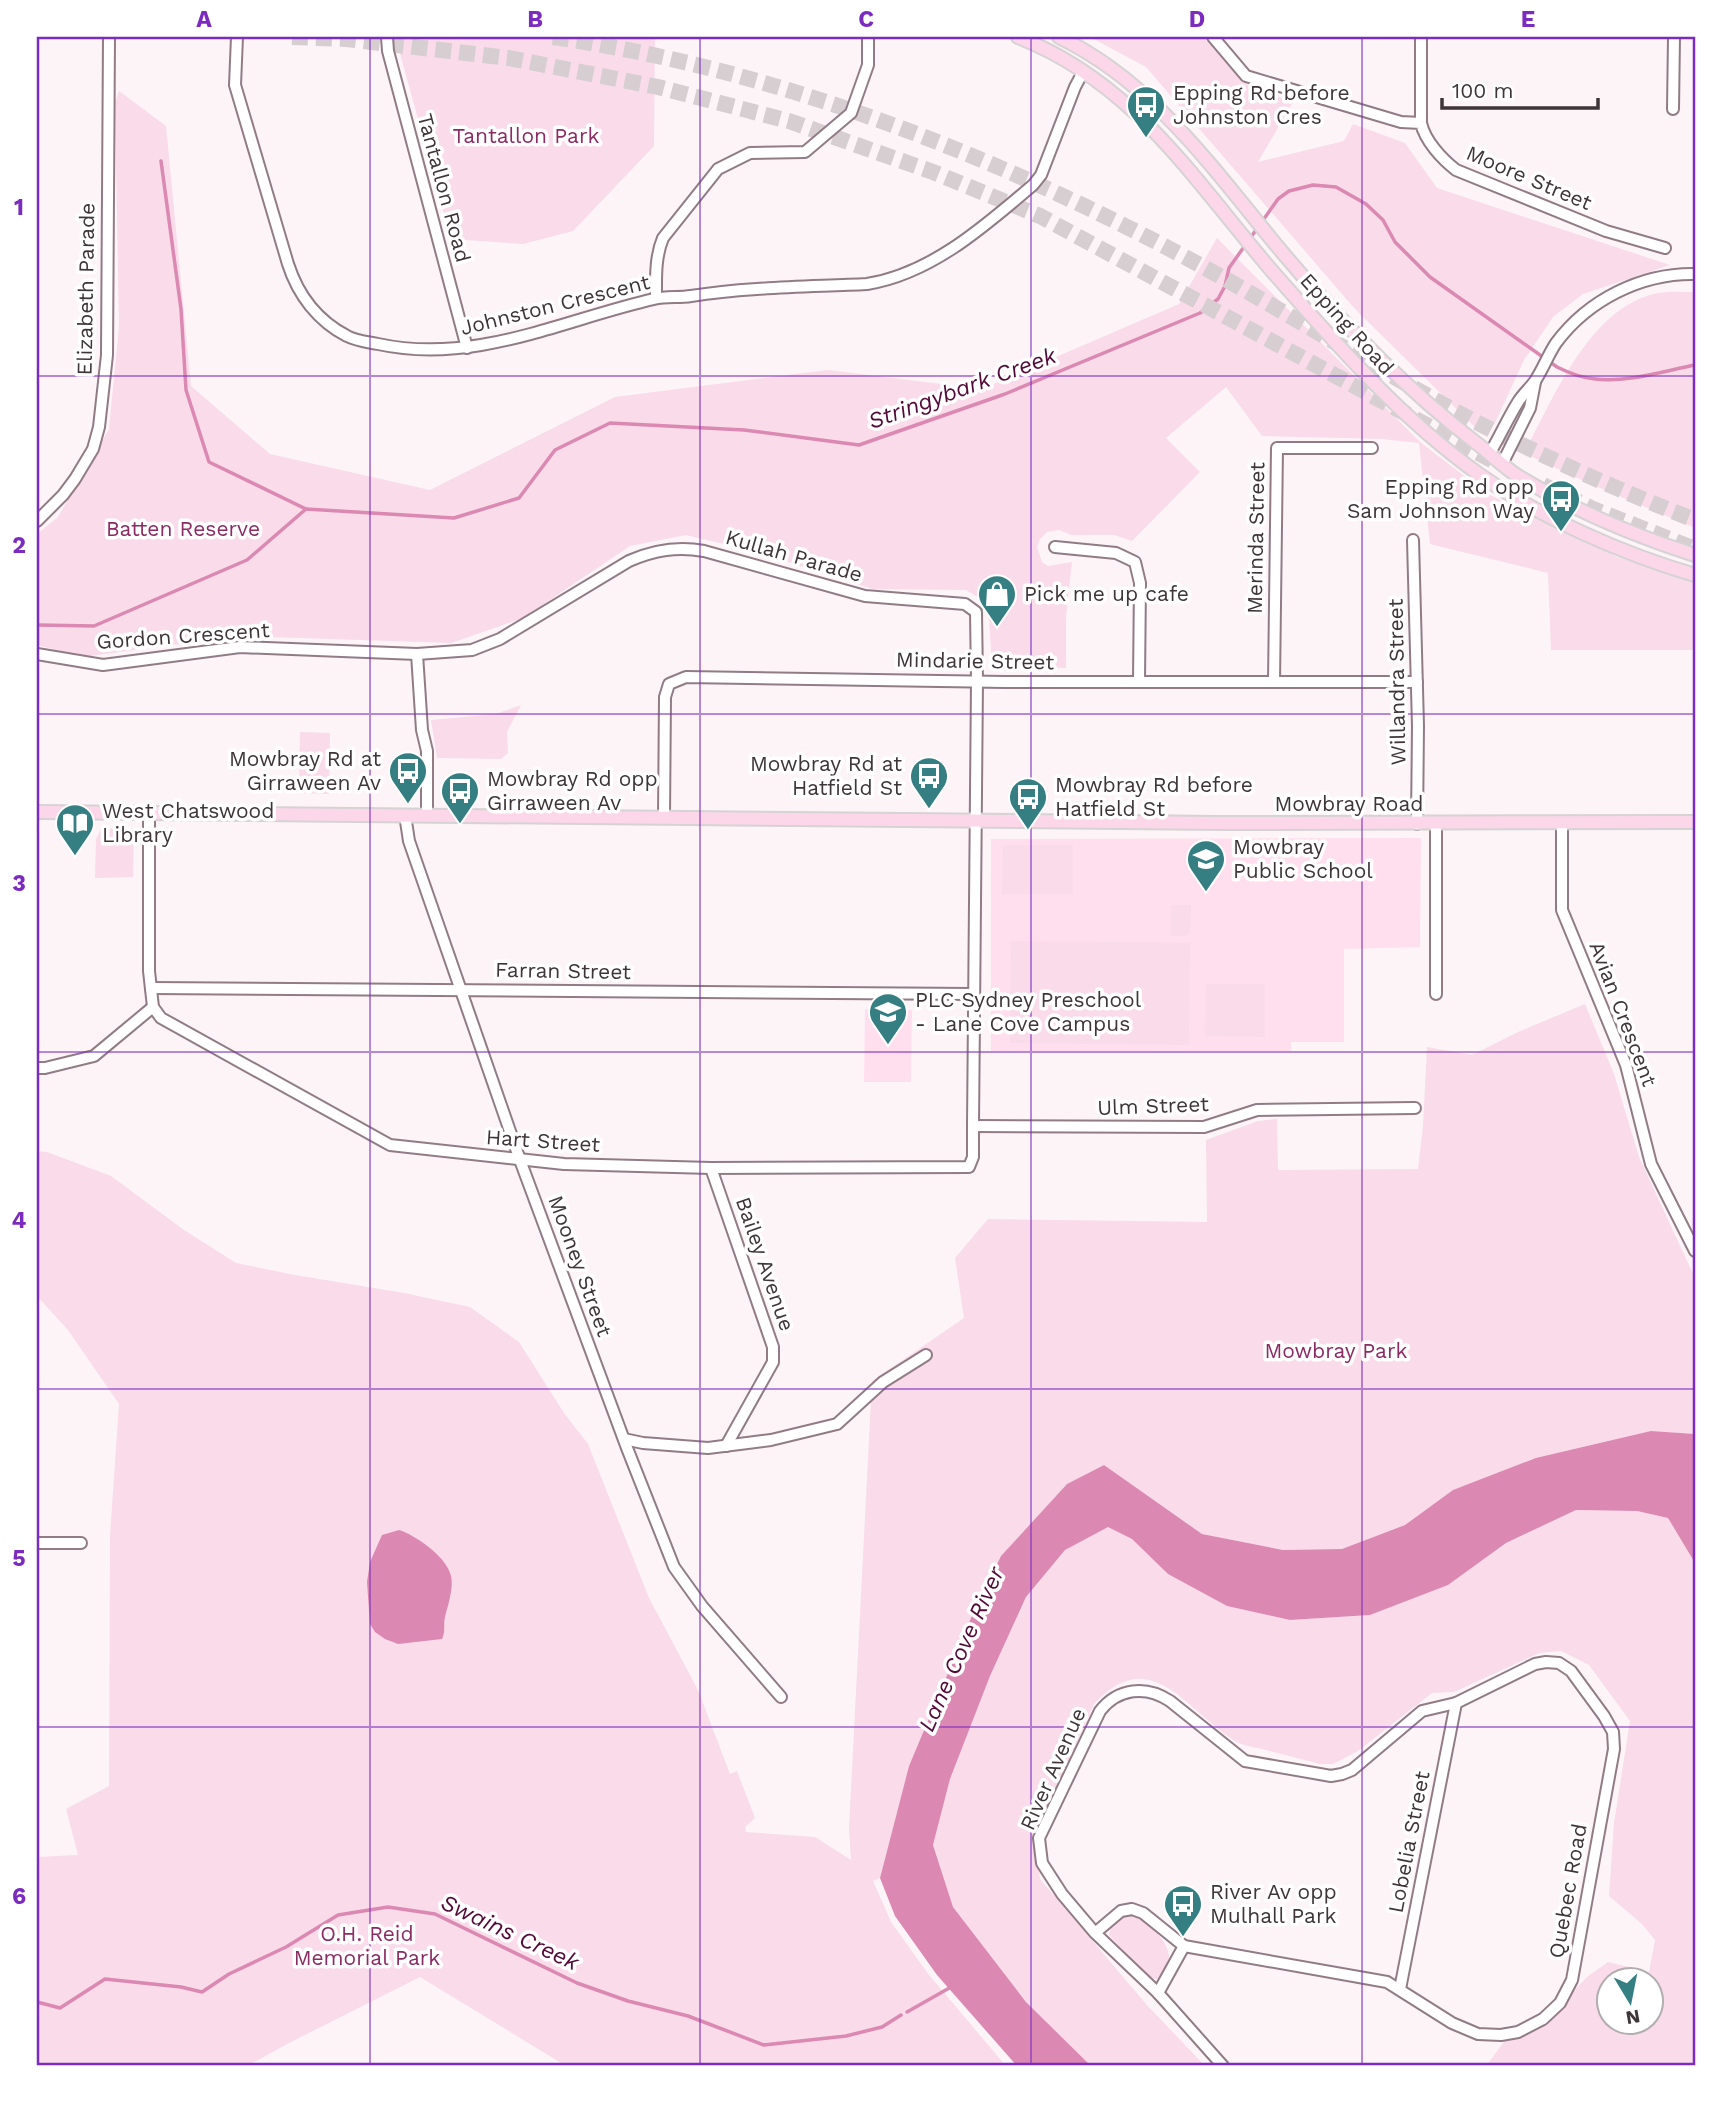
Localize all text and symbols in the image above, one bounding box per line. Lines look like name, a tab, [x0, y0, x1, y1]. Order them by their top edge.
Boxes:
text: A	[196, 6, 212, 33]
text: B	[527, 6, 543, 33]
text: C	[858, 6, 874, 33]
text: D	[1189, 6, 1205, 33]
text: E	[1521, 6, 1535, 33]
scale bar	[1442, 66, 1597, 110]
text: 100 m	[1452, 78, 1514, 103]
place label: Epping Rd before Johnston Cres	[1173, 80, 1350, 129]
bus stop icon: Epping Rd before Johnston Cres	[1125, 84, 1167, 139]
street label: Tantallon Road	[413, 111, 476, 265]
park label: Tantallon Park	[453, 123, 599, 148]
street label: Moore Street	[1463, 140, 1596, 215]
text: 1	[14, 194, 24, 221]
street label: Elizabeth Parade	[71, 202, 100, 375]
street label: Epping Road	[1295, 268, 1399, 380]
street label: Johnston Crescent	[458, 269, 652, 340]
water label: Stringybark Creek	[864, 341, 1061, 435]
street label: Merinda Street	[1242, 462, 1269, 614]
place label: Epping Rd opp Sam Johnson Way	[1347, 474, 1534, 523]
bus stop icon: Epping Rd opp Sam Johnson Way	[1540, 478, 1582, 533]
park label: Batten Reserve	[106, 516, 260, 541]
street label: Kullah Parade	[723, 524, 865, 587]
text: 2	[12, 532, 26, 559]
shop icon: Pick me up cafe	[976, 573, 1018, 628]
place label: Pick me up cafe	[1024, 581, 1189, 606]
street label: Willandra Street	[1383, 598, 1410, 766]
street label: Gordon Crescent	[96, 617, 270, 654]
street label: Mindarie Street	[896, 647, 1055, 674]
place label: Mowbray Rd at Girraween Av	[229, 746, 381, 795]
bus stop icon: Mowbray Rd at Girraween Av	[387, 750, 429, 805]
place label: Mowbray Rd at Hatfield St	[750, 751, 902, 800]
bus stop icon: Mowbray Rd at Hatfield St	[908, 755, 950, 810]
place label: Mowbray Rd opp Girraween Av	[487, 766, 658, 815]
bus stop icon: Mowbray Rd opp Girraween Av	[439, 770, 481, 825]
place label: Mowbray Rd before Hatfield St	[1055, 772, 1253, 821]
bus stop icon: Mowbray Rd before Hatfield St	[1007, 776, 1049, 831]
street label: Mowbray Road	[1274, 791, 1424, 816]
place label: West Chatswood Library	[102, 798, 274, 847]
library icon: West Chatswood Library	[54, 802, 96, 857]
place label: Mowbray Public School	[1233, 834, 1373, 883]
school or university icon: Mowbray Public School	[1185, 838, 1227, 893]
text: 3	[12, 870, 26, 897]
street label: Avian Crescent	[1584, 938, 1663, 1090]
street label: Farran Street	[495, 957, 631, 984]
place label: PLC Sydney Preschool - Lane Cove Campus	[915, 987, 1142, 1036]
school or university icon: PLC Sydney Preschool - Lane Cove Campus	[867, 991, 909, 1046]
street label: Ulm Street	[1097, 1091, 1209, 1120]
street label: Hart Street	[485, 1124, 601, 1157]
street label: Mooney Street	[543, 1192, 618, 1340]
street label: Bailey Avenue	[731, 1194, 800, 1334]
text: 4	[12, 1207, 27, 1234]
park label: Mowbray Park	[1265, 1338, 1408, 1363]
text: 5	[12, 1545, 26, 1572]
water label: Lane Cove River	[913, 1562, 1010, 1736]
street label: River Avenue	[1014, 1704, 1091, 1834]
street label: Lobelia Street	[1383, 1769, 1435, 1915]
street label: Quebec Road	[1543, 1822, 1592, 1960]
place label: River Av opp Mulhall Park	[1210, 1879, 1337, 1928]
text: 6	[12, 1883, 26, 1910]
bus stop icon: River Av opp Mulhall Park	[1162, 1883, 1204, 1938]
water label: Swains Creek	[436, 1889, 584, 1977]
park label: O.H. Reid Memorial Park	[294, 1921, 440, 1970]
north arrow	[1596, 1966, 1666, 2036]
text: N	[1624, 2005, 1642, 2030]

